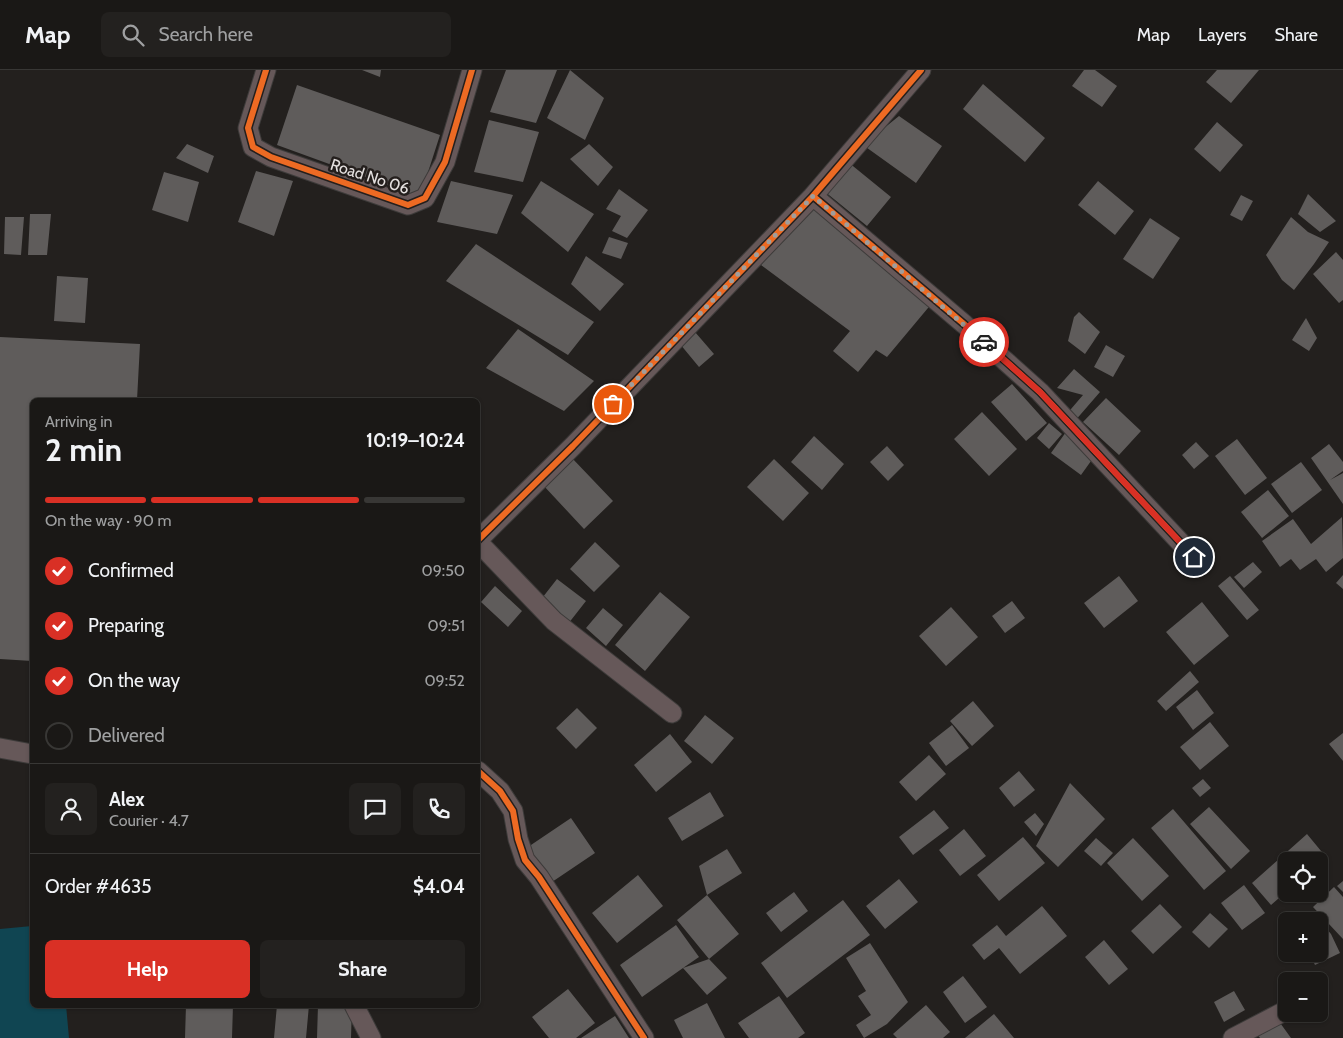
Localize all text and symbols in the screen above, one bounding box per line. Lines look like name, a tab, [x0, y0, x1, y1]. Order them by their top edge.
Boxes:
search box	[101, 12, 451, 57]
text: Map	[25, 20, 71, 49]
icon: search	[119, 21, 147, 49]
text: Search here	[159, 23, 253, 46]
text: Map	[1137, 24, 1170, 46]
text: Layers	[1198, 24, 1247, 46]
text: Share	[1275, 24, 1318, 46]
street label: Road No 06	[328, 155, 412, 198]
courier	[959, 317, 1009, 367]
icon: car	[970, 328, 998, 356]
pin	[592, 383, 634, 425]
icon: bag	[599, 390, 627, 418]
text: Arriving in	[45, 412, 112, 431]
text: 10:19–10:24	[366, 429, 465, 452]
text: 2 min	[45, 430, 122, 469]
text: On the way · 90 m	[45, 511, 171, 530]
pin	[1173, 536, 1215, 578]
icon: home	[1180, 543, 1208, 571]
icon: check	[45, 557, 73, 585]
text: Confirmed	[88, 559, 174, 582]
text: 09:50	[422, 561, 465, 580]
icon: check	[45, 612, 73, 640]
text: Preparing	[88, 614, 164, 637]
text: 09:51	[428, 616, 465, 635]
icon: check	[45, 667, 73, 695]
text: On the way	[88, 669, 180, 692]
text: 09:52	[424, 671, 465, 690]
text: Delivered	[88, 724, 165, 747]
button: person	[45, 783, 97, 835]
button: chat	[349, 783, 401, 835]
button: phone	[413, 783, 465, 835]
text: Alex	[109, 788, 145, 811]
text: Courier · 4.7	[109, 811, 189, 830]
map controls	[1278, 852, 1328, 1022]
button: locate	[1278, 852, 1328, 902]
text: Order #4635	[45, 875, 152, 898]
text: $4.04	[413, 875, 465, 898]
button: +	[1278, 912, 1328, 962]
button: Help	[45, 940, 250, 998]
button: Share	[260, 940, 465, 998]
button: −	[1278, 972, 1328, 1022]

